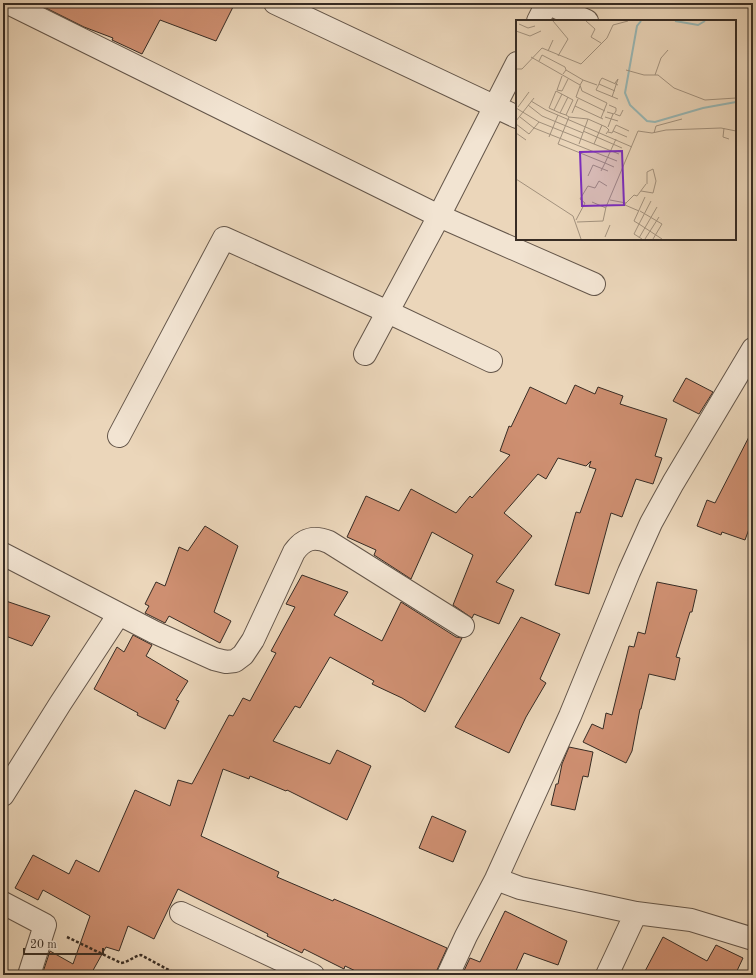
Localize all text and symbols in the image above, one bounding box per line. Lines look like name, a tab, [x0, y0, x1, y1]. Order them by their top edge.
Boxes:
inset map	[516, 20, 736, 240]
scale bar	[24, 930, 103, 956]
text: 20 m	[30, 939, 57, 951]

